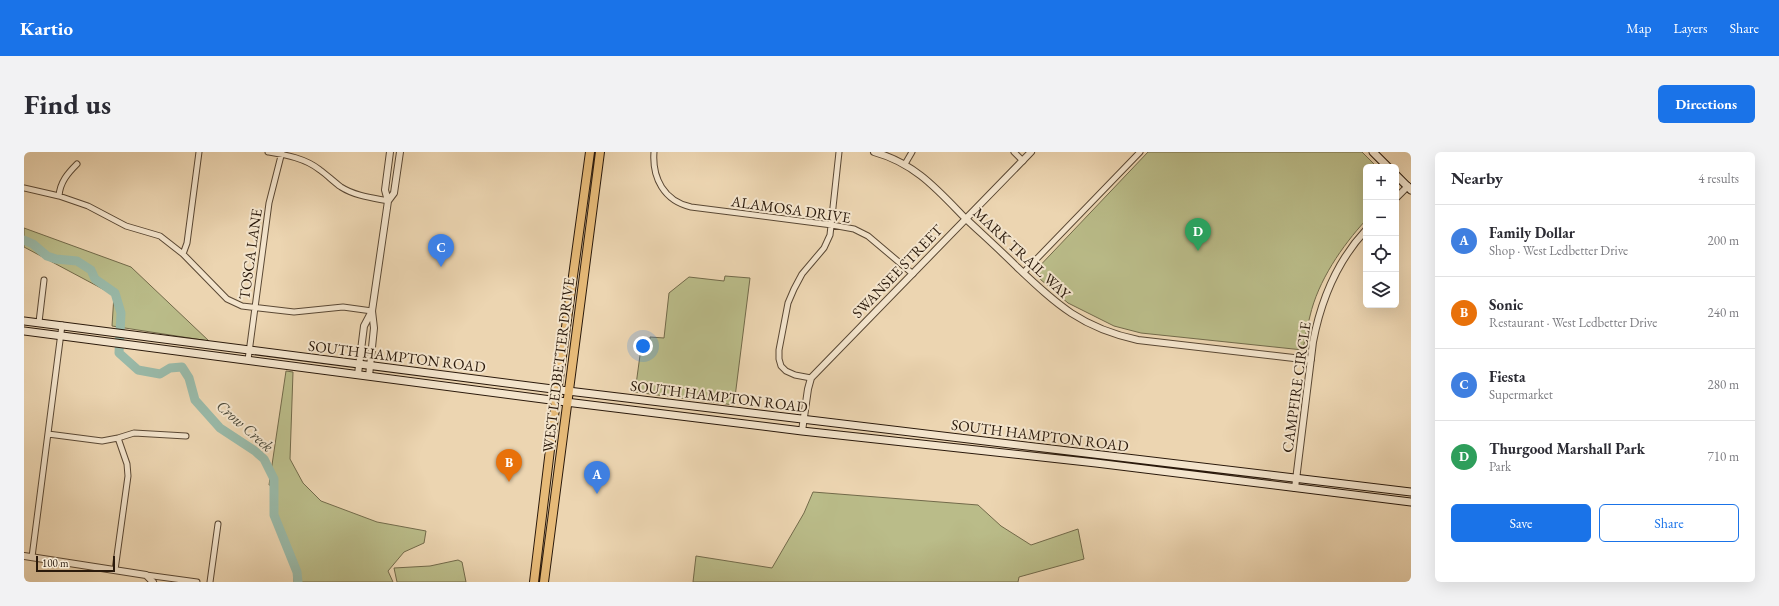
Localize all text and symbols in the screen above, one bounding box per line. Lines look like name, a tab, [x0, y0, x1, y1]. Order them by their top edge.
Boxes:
text: Kartio	[20, 16, 73, 41]
text: Map	[1626, 19, 1651, 37]
text: Layers	[1673, 19, 1708, 37]
text: Share	[1730, 19, 1759, 37]
button: Directions	[1658, 85, 1755, 123]
text: Find us	[24, 86, 111, 122]
map controls	[1363, 164, 1399, 308]
button: +	[1363, 164, 1399, 200]
text: Nearby	[1451, 167, 1503, 189]
text: 4 results	[1698, 170, 1739, 187]
street label: ALAMOSA DRIVE	[729, 191, 853, 227]
button: −	[1363, 200, 1399, 236]
street label: MARK TRAIL WAY	[969, 203, 1076, 304]
street label: TOSCA LANE	[234, 207, 266, 301]
pin: D	[1185, 218, 1211, 251]
street label: SWANSEE STREET	[848, 220, 947, 322]
text: Family Dollar	[1489, 223, 1575, 242]
text: A	[1459, 232, 1469, 249]
text: 200 m	[1708, 232, 1739, 249]
pin: C	[428, 234, 454, 267]
button: locate	[1363, 236, 1399, 272]
text: Shop · West Ledbetter Drive	[1489, 242, 1628, 259]
button: layers	[1363, 272, 1399, 308]
street label: WEST LEDBETTER DRIVE	[538, 276, 578, 453]
text: Sonic	[1489, 295, 1523, 314]
text: B	[1460, 304, 1468, 321]
text: 240 m	[1708, 304, 1739, 321]
text: Restaurant · West Ledbetter Drive	[1489, 314, 1657, 331]
street label: CAMPFIRE CIRCLE	[1277, 320, 1315, 454]
street label: SOUTH HAMPTON ROAD	[307, 336, 487, 376]
your location	[633, 336, 653, 356]
text: Fiesta	[1489, 367, 1525, 386]
street label: SOUTH HAMPTON ROAD	[629, 376, 809, 416]
text: C	[1459, 376, 1469, 393]
text: 280 m	[1708, 376, 1739, 393]
text: Supermarket	[1489, 386, 1553, 403]
water label: Crow Creek	[212, 395, 279, 457]
street label: SOUTH HAMPTON ROAD	[950, 415, 1130, 455]
text: Thurgood Marshall Park	[1489, 439, 1645, 458]
text: D	[1459, 448, 1469, 465]
text: 710 m	[1708, 448, 1739, 465]
pin: B	[496, 449, 522, 482]
text: Park	[1489, 458, 1511, 475]
pin: A	[584, 461, 610, 494]
button: Save	[1451, 504, 1591, 542]
button: Share	[1599, 504, 1739, 542]
scale bar	[36, 554, 115, 573]
text: 100 m	[42, 556, 69, 570]

